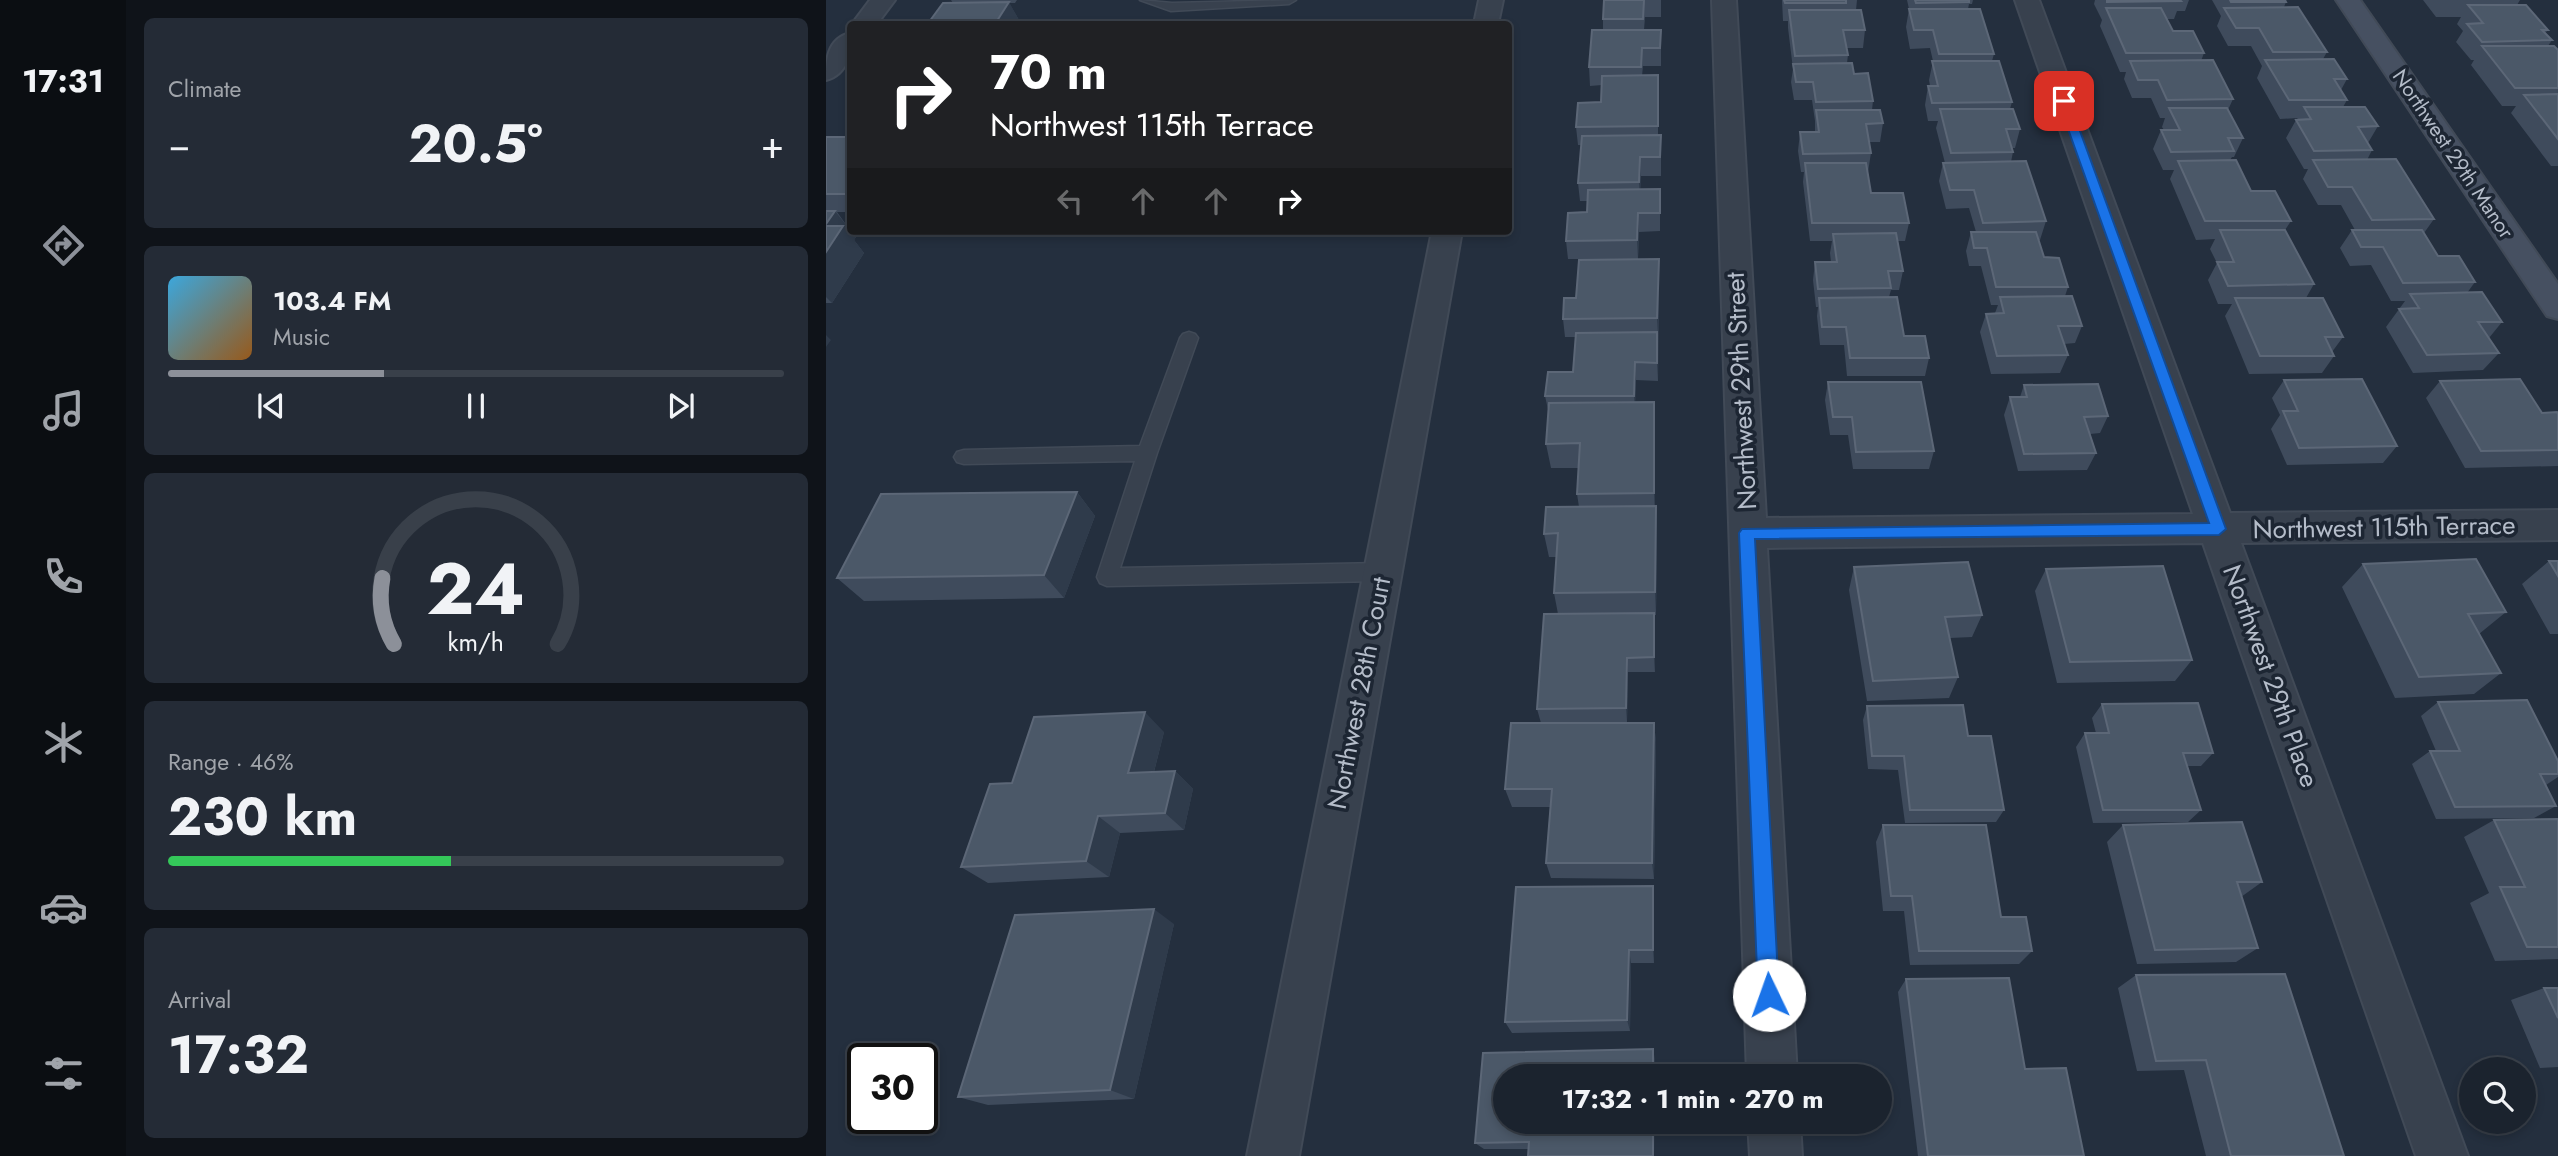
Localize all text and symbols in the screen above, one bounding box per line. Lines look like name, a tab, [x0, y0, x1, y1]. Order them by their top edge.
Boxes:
text: 70 m	[990, 37, 1107, 107]
icon: right	[875, 49, 966, 140]
text: 17:31	[22, 58, 104, 104]
street label: Northwest 29th Manor	[2385, 63, 2521, 245]
pin	[2034, 71, 2094, 131]
text: Climate	[168, 72, 241, 106]
icon: arrive	[2045, 82, 2083, 120]
text: Northwest 115th Terrace	[990, 102, 1314, 148]
text: 20.5°	[408, 106, 543, 182]
text: −	[168, 117, 190, 172]
text: +	[761, 117, 784, 172]
icon: left	[1051, 182, 1089, 220]
icon: ahead	[1124, 182, 1162, 220]
icon: ahead	[1197, 182, 1235, 220]
icon: right	[1270, 182, 1308, 220]
icon: directions	[39, 221, 88, 270]
street label: Northwest 29th Street	[1716, 271, 1766, 511]
text: 103.4 FM	[273, 282, 391, 320]
text: Music	[273, 320, 330, 354]
icon: music	[39, 386, 88, 435]
icon: previous	[252, 387, 290, 425]
icon: pause	[457, 387, 495, 425]
icon: next	[662, 387, 700, 425]
street label: Northwest 115th Terrace	[2252, 506, 2516, 548]
text: 24	[427, 536, 525, 641]
icon: phone	[39, 552, 88, 601]
street label: Northwest 29th Place	[2213, 559, 2329, 793]
street label: Northwest 28th Court	[1318, 573, 1400, 812]
text: km/h	[448, 624, 504, 660]
icon: climate	[39, 718, 88, 767]
text: Range · 46%	[168, 745, 294, 779]
text: 230 km	[168, 779, 357, 855]
icon: car	[39, 883, 88, 932]
position arrow	[1732, 958, 1806, 1032]
text: Arrival	[168, 983, 231, 1017]
text: 17:32	[168, 1017, 309, 1093]
speed limit sign: 30	[847, 1043, 938, 1134]
icon: filters	[39, 1049, 88, 1098]
map controls	[2459, 1057, 2536, 1134]
button: search	[2459, 1057, 2536, 1134]
text: 17:32 · 1 min · 270 m	[1562, 1080, 1823, 1118]

